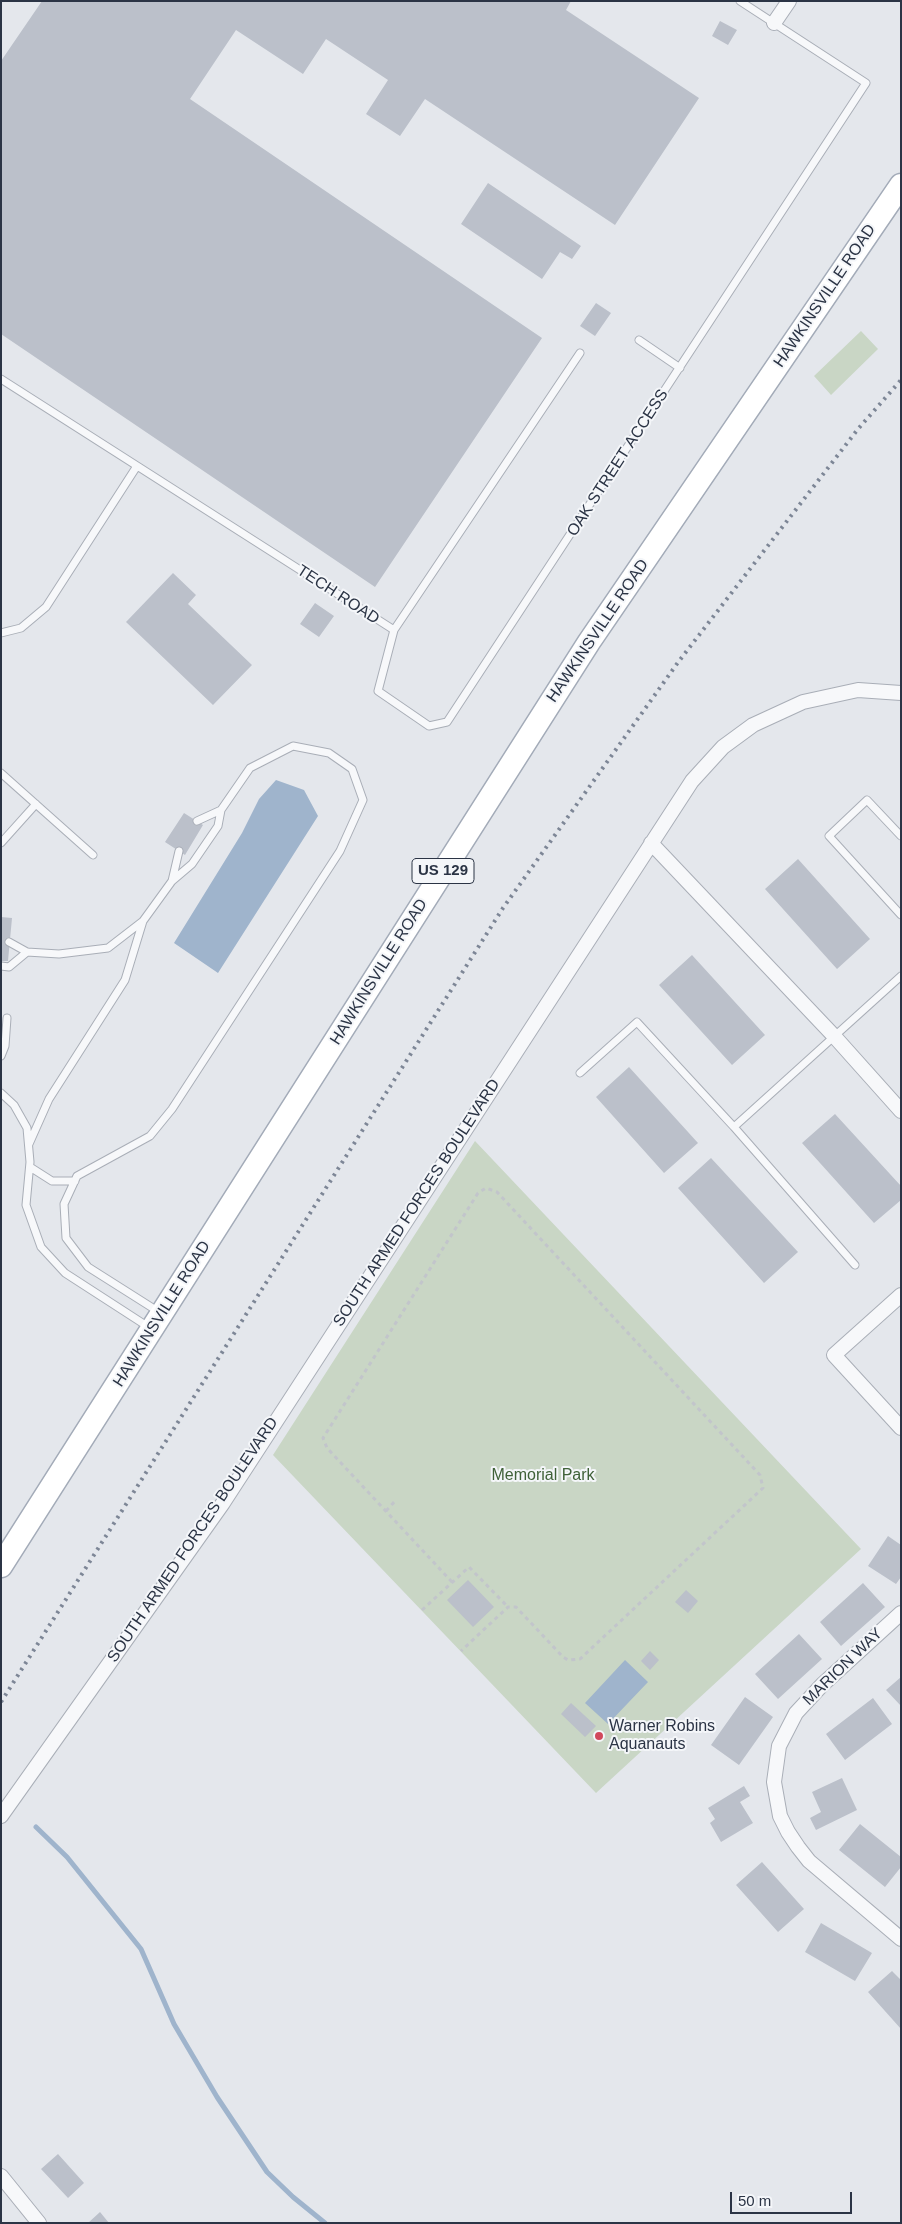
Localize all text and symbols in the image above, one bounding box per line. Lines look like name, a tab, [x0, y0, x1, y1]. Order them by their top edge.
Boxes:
street label: HAWKINSVILLE ROAD	[770, 221, 880, 371]
street label: OAK STREET ACCESS	[563, 386, 673, 540]
street label: HAWKINSVILLE ROAD	[543, 556, 653, 706]
street label: TECH ROAD	[293, 561, 383, 629]
road number: US 129	[412, 858, 474, 884]
street label: HAWKINSVILLE ROAD	[326, 896, 432, 1048]
street label: SOUTH ARMED FORCES BOULEVARD	[330, 1076, 504, 1330]
street label: HAWKINSVILLE ROAD	[109, 1238, 215, 1390]
street label: SOUTH ARMED FORCES BOULEVARD	[104, 1414, 282, 1666]
park label: Memorial Park	[491, 1466, 595, 1486]
street label: MARION WAY	[799, 1624, 887, 1710]
place label: Warner Robins Aquanauts	[609, 1717, 715, 1755]
marker: Warner Robins Aquanauts	[593, 1730, 605, 1742]
scale bar	[732, 2182, 854, 2214]
text: 50 m	[738, 2192, 771, 2209]

